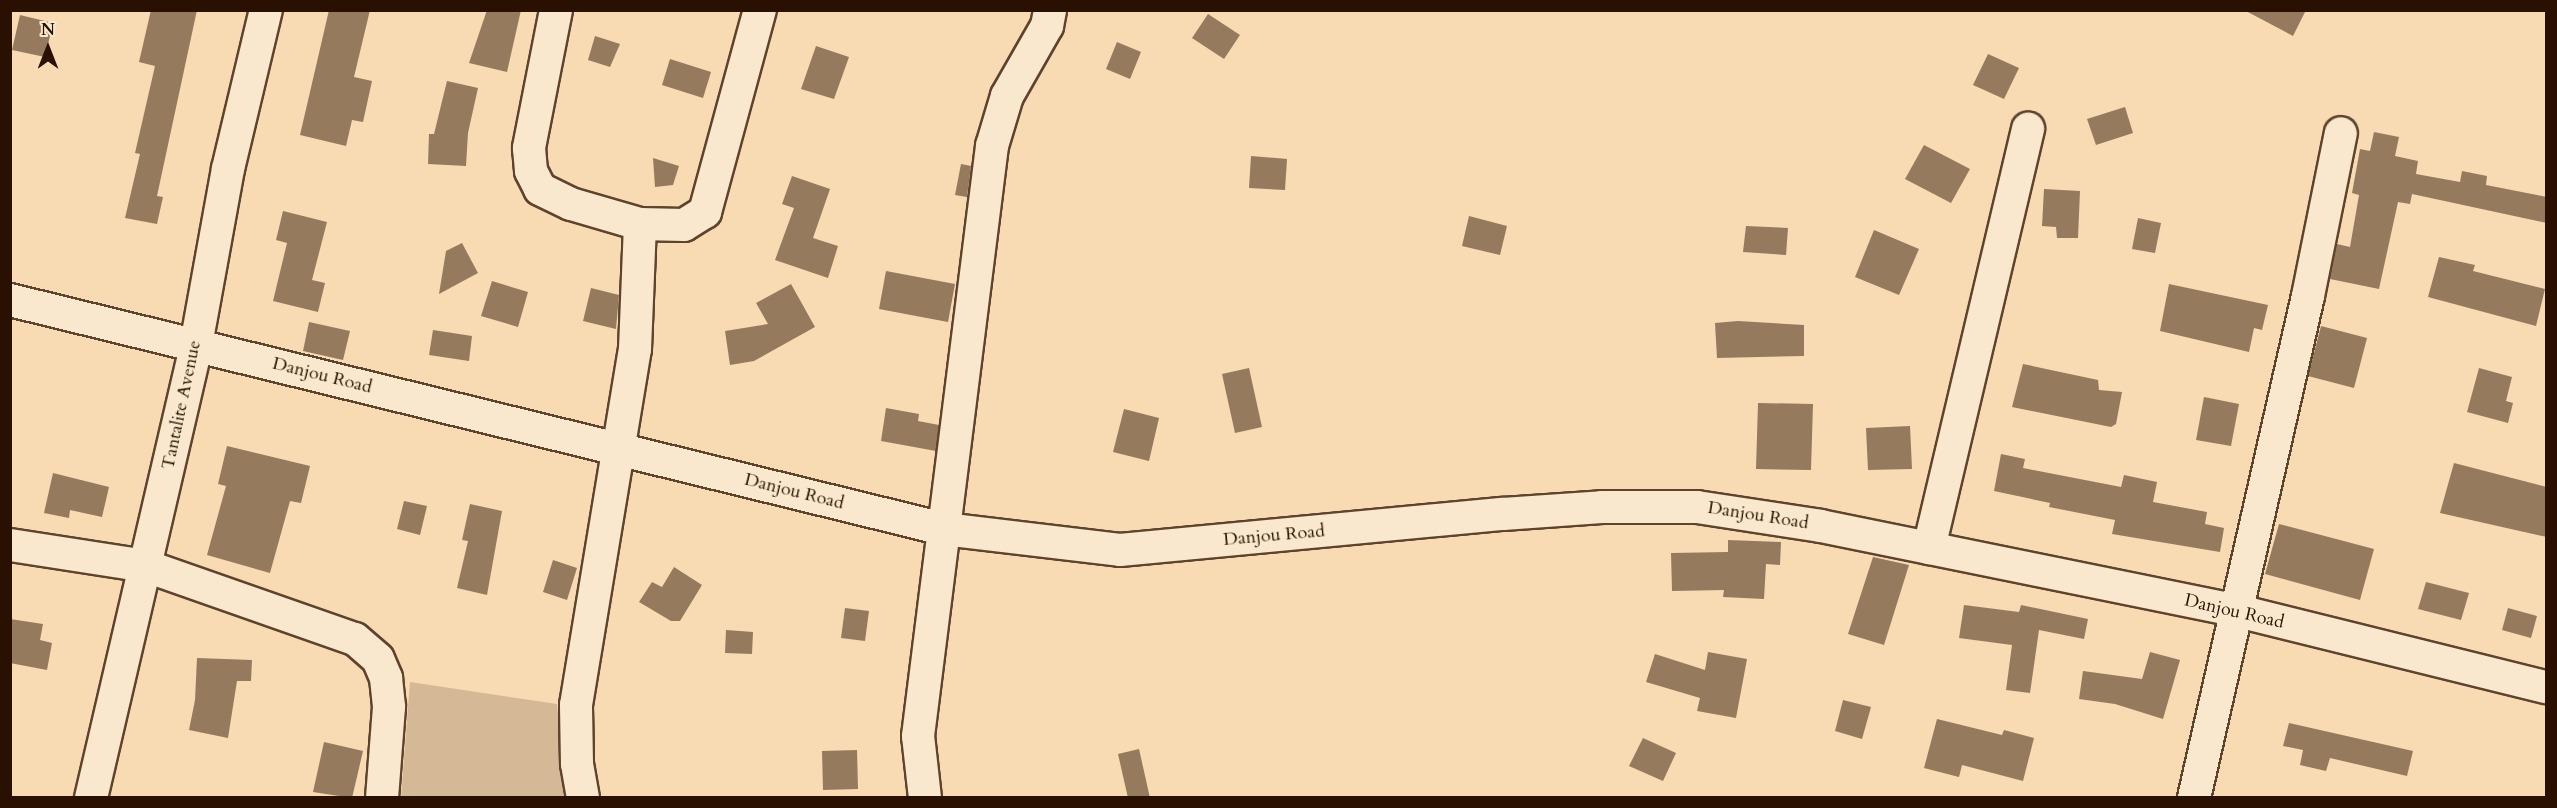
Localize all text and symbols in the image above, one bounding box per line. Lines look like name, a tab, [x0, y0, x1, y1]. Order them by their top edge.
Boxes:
north arrow	[18, 18, 78, 78]
text: N	[41, 19, 55, 41]
street label: Tantalite Avenue	[158, 339, 206, 471]
street label: Danjou Road	[270, 353, 374, 399]
street label: Danjou Road	[742, 469, 846, 515]
street label: Danjou Road	[1706, 497, 1810, 535]
street label: Danjou Road	[1222, 521, 1326, 551]
street label: Danjou Road	[2182, 590, 2286, 634]

